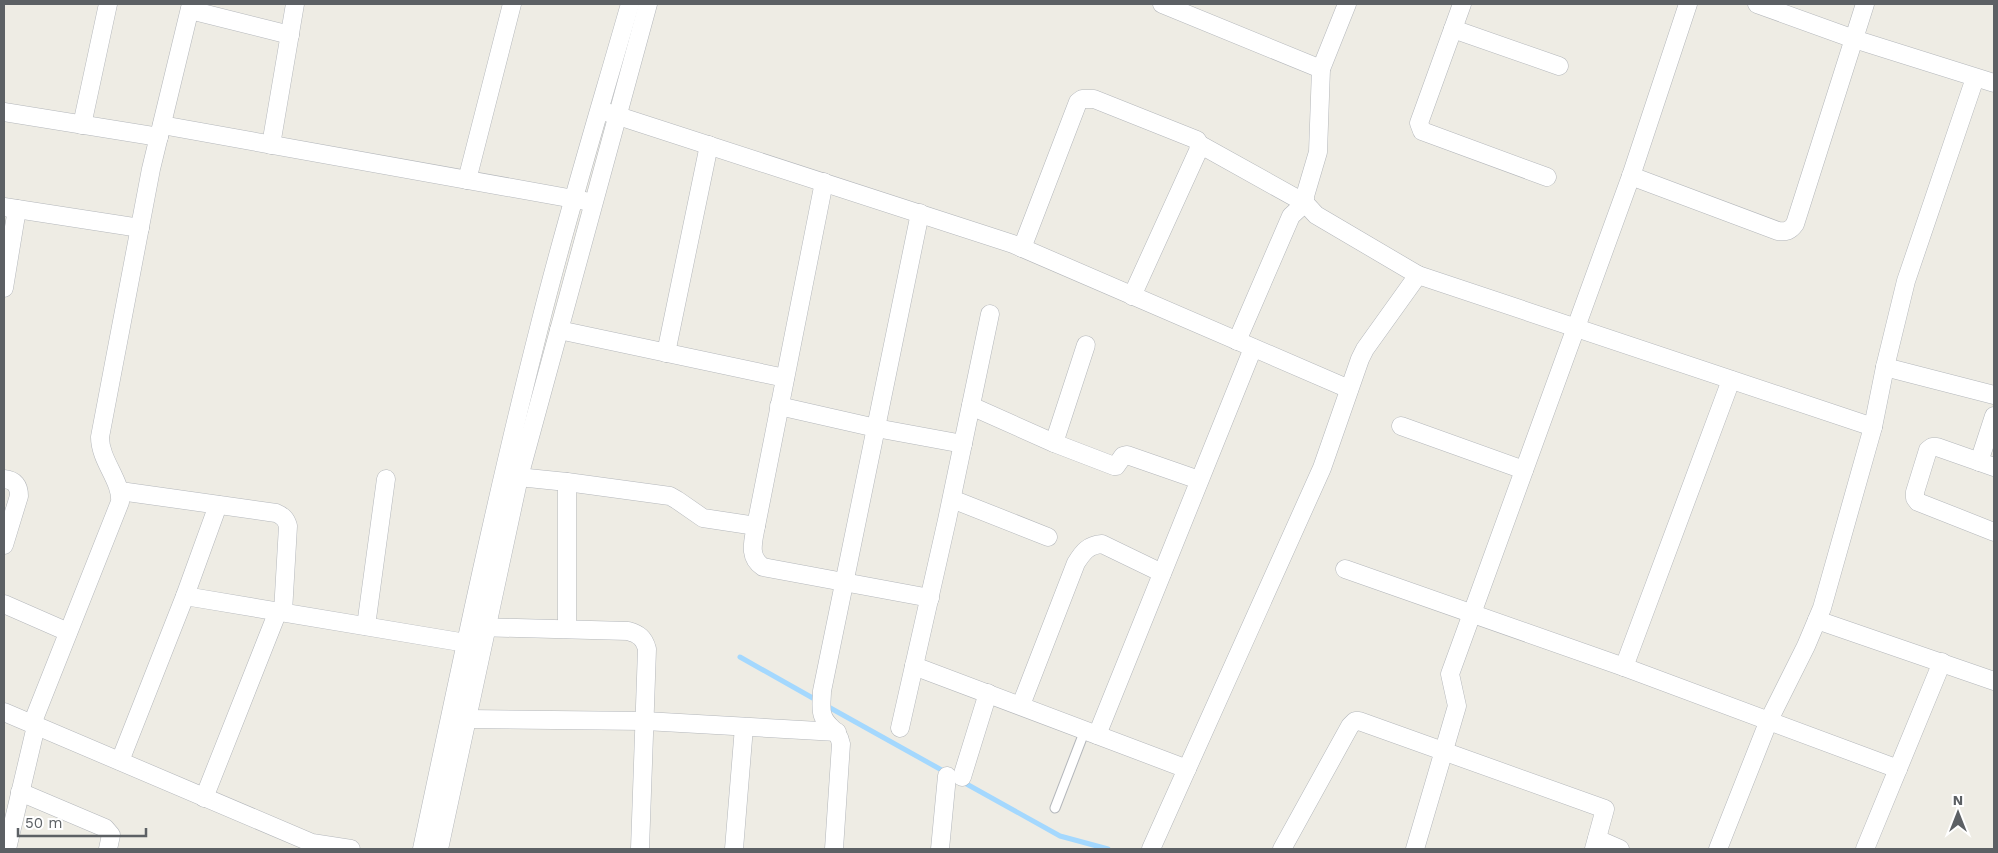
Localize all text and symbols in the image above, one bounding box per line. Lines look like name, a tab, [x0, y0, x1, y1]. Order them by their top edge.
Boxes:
north arrow	[1933, 788, 1983, 838]
text: N	[1953, 792, 1963, 808]
scale bar	[18, 806, 145, 838]
text: 50 m	[25, 814, 62, 832]

